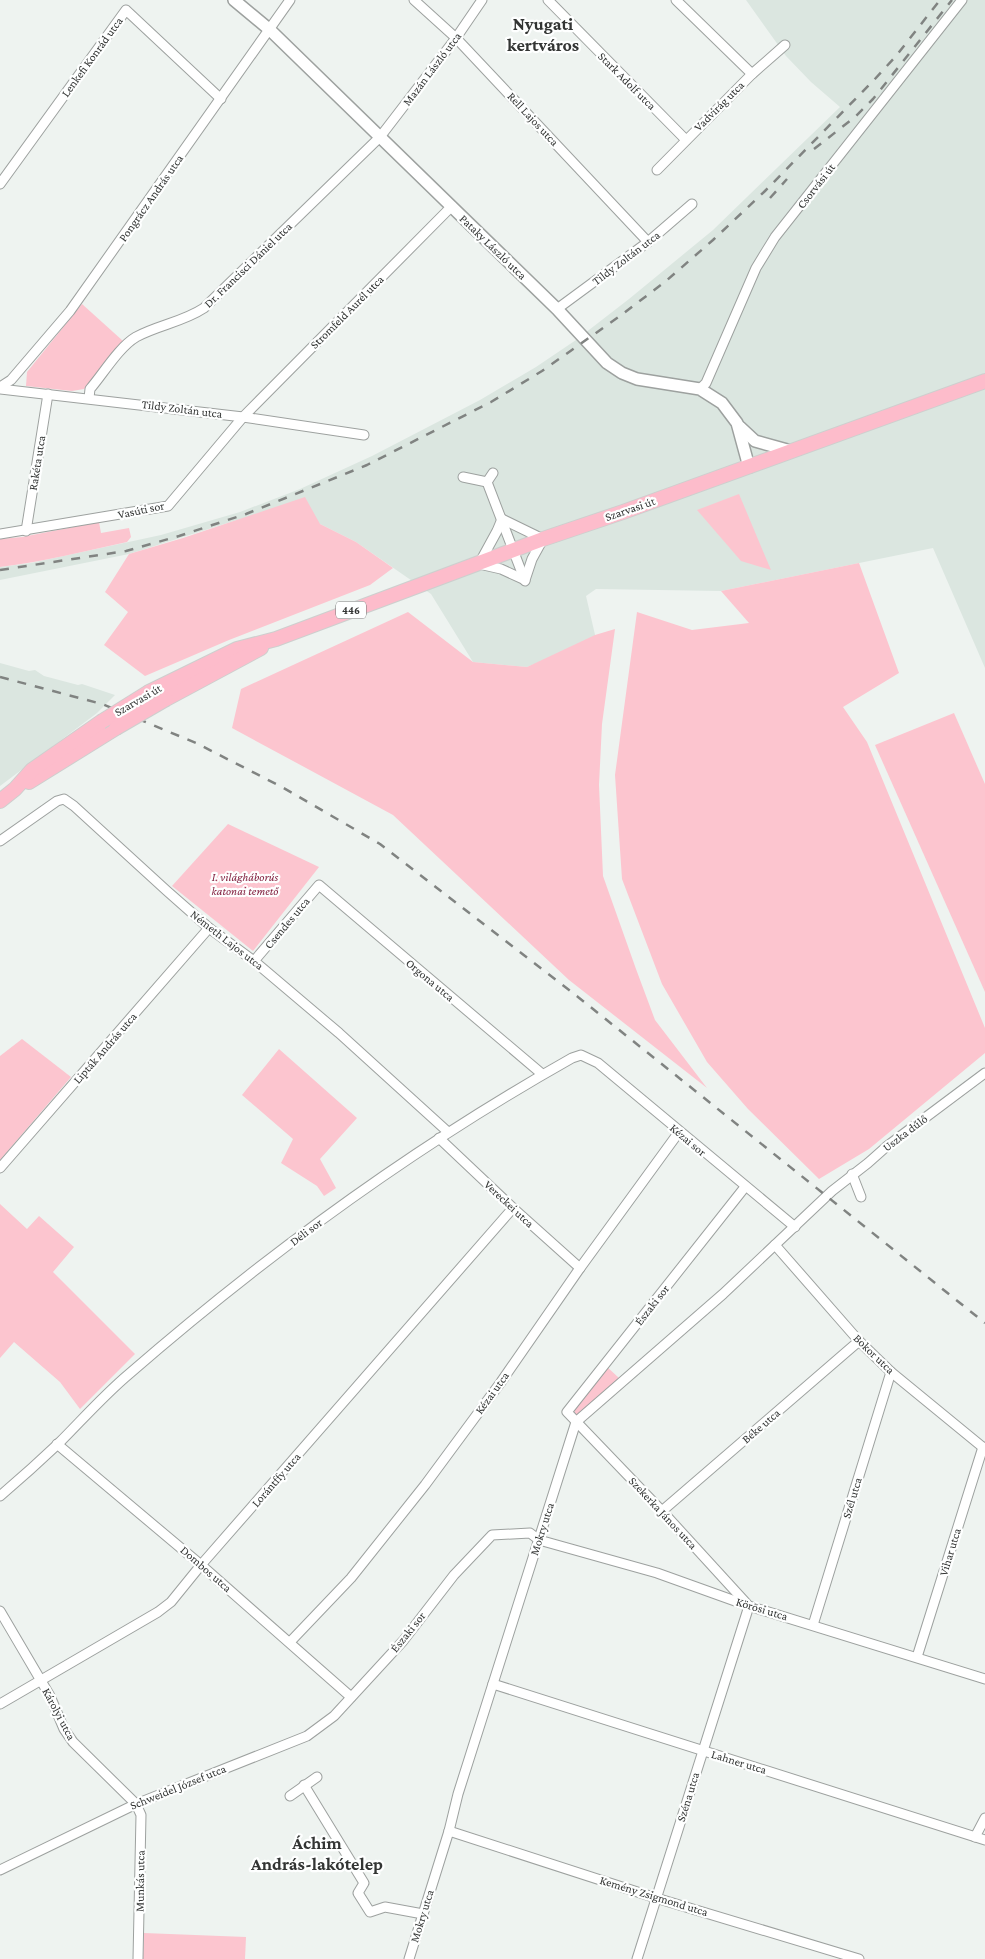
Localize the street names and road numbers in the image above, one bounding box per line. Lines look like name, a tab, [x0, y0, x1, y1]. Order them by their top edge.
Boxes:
street label: Lenkefi Konrád utca	[58, 14, 126, 100]
street label: Mazán László utca	[400, 29, 464, 108]
street label: Stark Adolf utca	[595, 49, 659, 113]
street label: Vadvirág utca	[691, 78, 747, 134]
street label: Rell Lajos utca	[505, 89, 562, 149]
street label: Pongrácz András utca	[116, 152, 186, 244]
street label: Csorvási út	[794, 160, 839, 211]
street label: Pataky László utca	[457, 212, 530, 283]
street label: Dr. Francisci Dániel utca	[201, 219, 295, 311]
street label: Tildy Zoltán utca	[589, 228, 663, 288]
street label: Stromfeld Aurél utca	[307, 272, 387, 352]
street label: Tildy Zoltán utca	[141, 397, 224, 421]
street label: Rakéta utca	[26, 434, 48, 492]
street label: Szarvasi út	[603, 494, 658, 524]
street label: Vasúti sor	[116, 498, 166, 522]
road number: 446	[336, 602, 366, 618]
street label: Szarvasi út	[112, 680, 165, 719]
street label: Csendes utca	[261, 894, 313, 952]
street label: Németh Lajos utca	[188, 907, 267, 973]
street label: Orgona utca	[403, 956, 457, 1005]
street label: Lipták András utca	[70, 1009, 140, 1086]
street label: Uszka dűlő	[880, 1112, 930, 1154]
street label: Kézai sor	[667, 1121, 710, 1160]
street label: Vereckei utca	[481, 1177, 537, 1231]
street label: Déli sor	[287, 1215, 325, 1249]
street label: Északi sor	[632, 1281, 673, 1328]
street label: Bokor utca	[851, 1331, 898, 1377]
street label: Kézai utca	[472, 1369, 512, 1417]
street label: Béke utca	[739, 1405, 783, 1446]
street label: Lorántffy utca	[249, 1450, 304, 1510]
street label: Szekerka János utca	[626, 1474, 700, 1552]
street label: Szél utca	[839, 1475, 865, 1520]
street label: Mokry utca	[527, 1501, 557, 1557]
street label: Vihar utca	[936, 1526, 964, 1578]
street label: Dombos utca	[177, 1543, 235, 1595]
street label: Körösi utca	[734, 1594, 790, 1624]
street label: Északi sor	[387, 1608, 429, 1655]
street label: Károlyi utca	[39, 1685, 79, 1743]
street label: Lahner utca	[710, 1747, 769, 1777]
street label: Schweidel József utca	[128, 1761, 228, 1813]
street label: Széna utca	[674, 1770, 702, 1823]
street label: Munkás utca	[132, 1850, 148, 1912]
street label: Kemény Zsigmond utca	[598, 1873, 710, 1919]
street label: Mokry utca	[407, 1887, 437, 1944]

